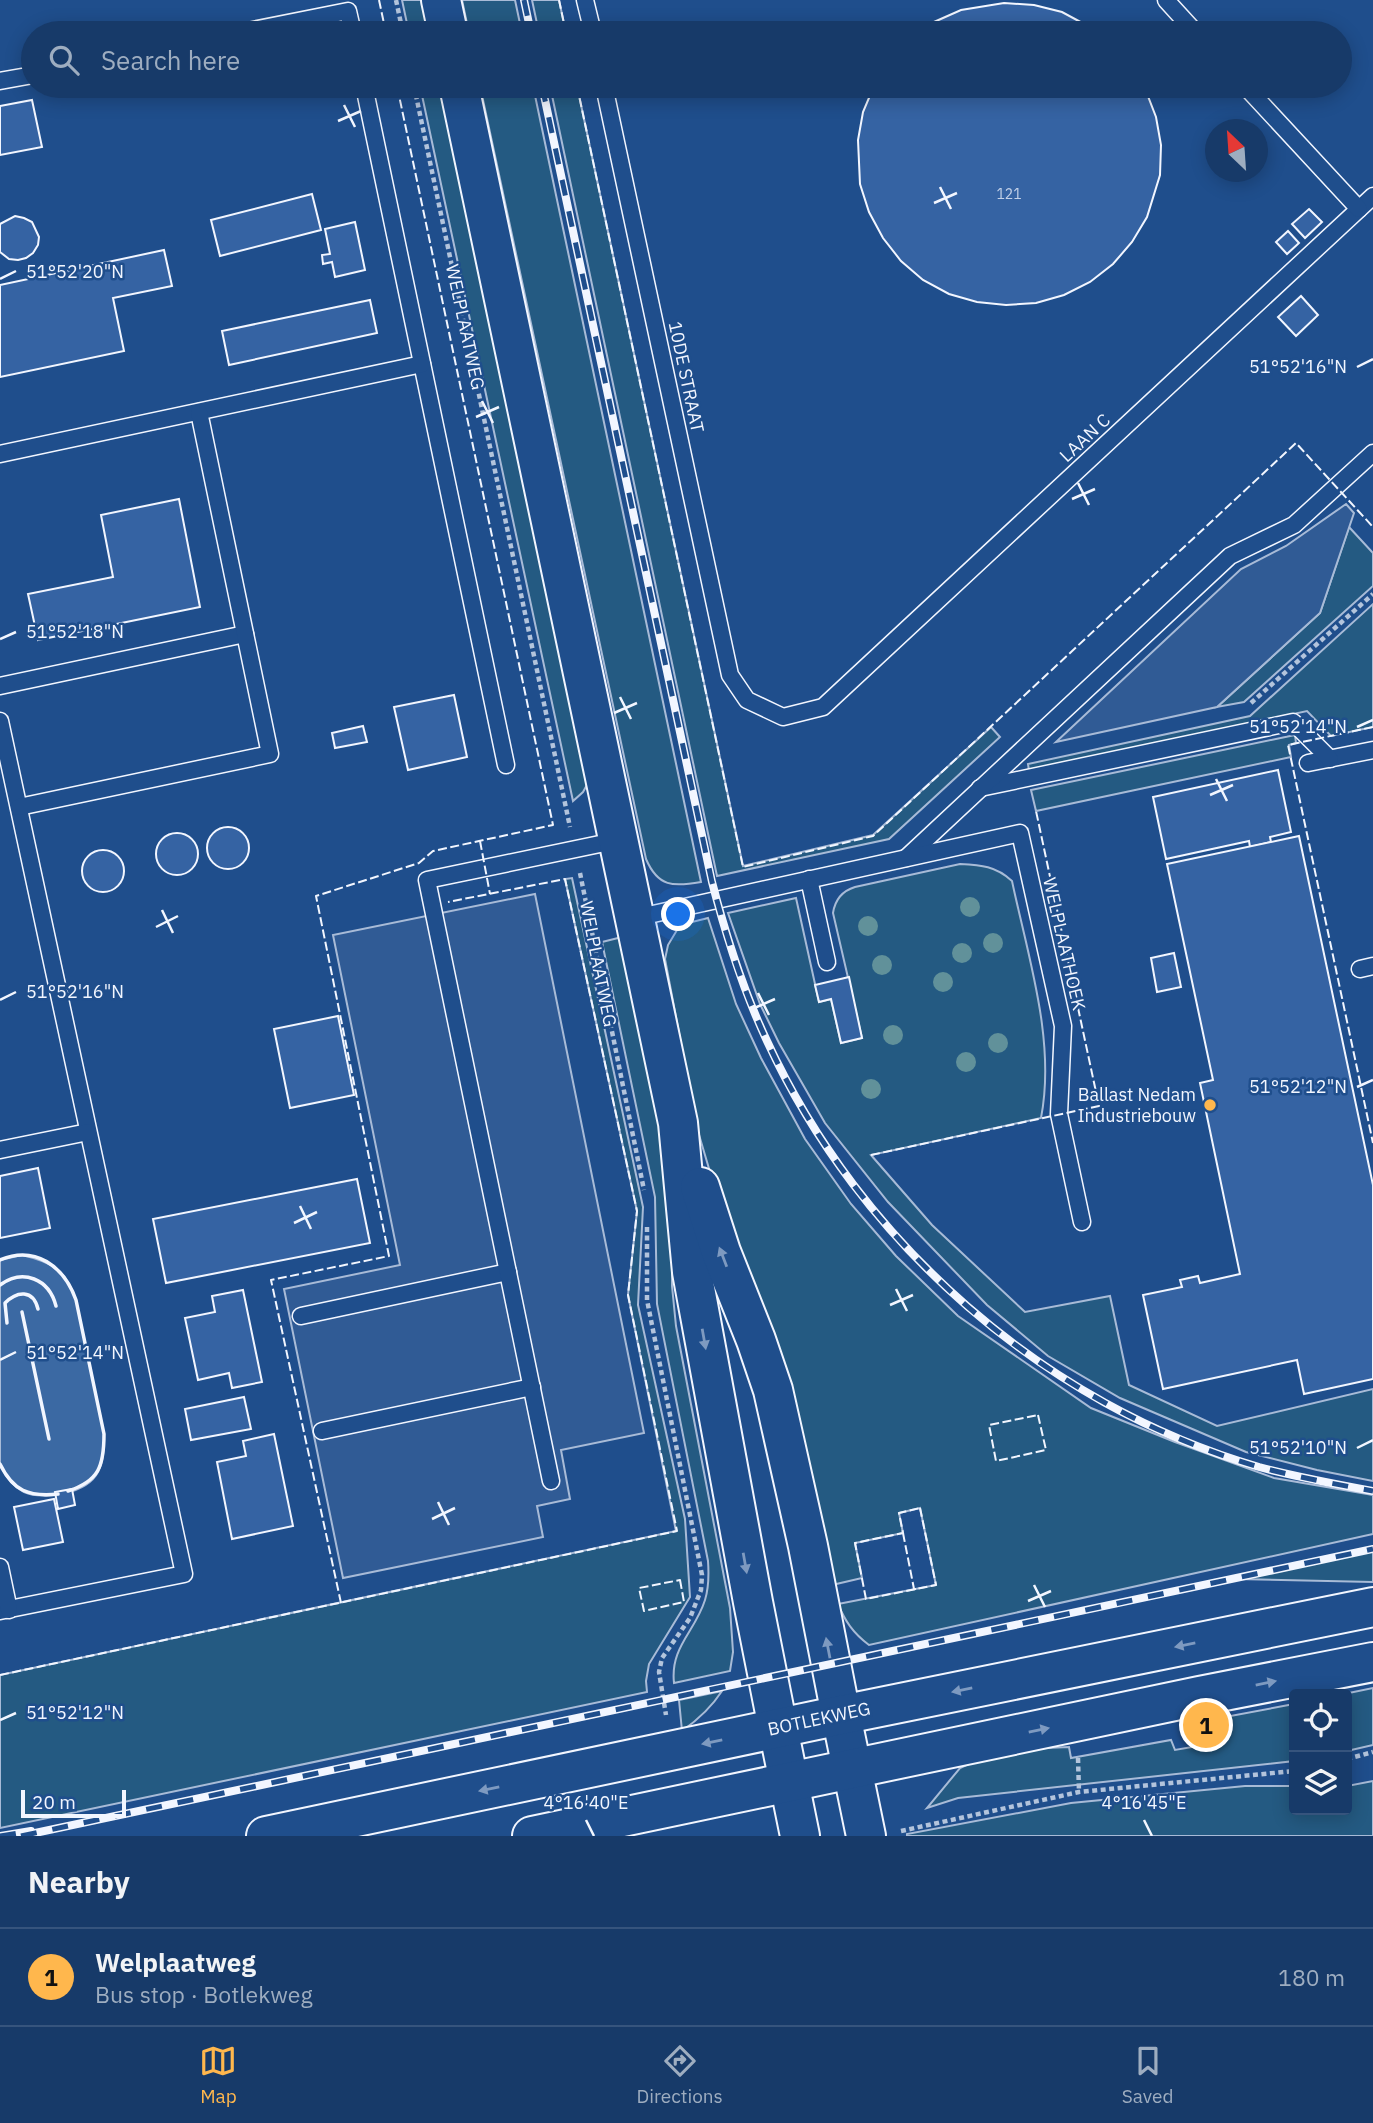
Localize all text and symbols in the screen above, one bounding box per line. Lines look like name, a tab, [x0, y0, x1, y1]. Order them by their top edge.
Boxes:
search box	[21, 21, 1352, 98]
icon: search	[45, 41, 83, 79]
text: Search here	[101, 43, 240, 77]
north arrow	[1205, 119, 1268, 182]
house number: 121	[996, 185, 1022, 203]
text: 51°52'20"N	[26, 260, 124, 283]
street label: WELPLAATWEG	[441, 262, 490, 392]
street label: 10DE STRAAT	[663, 319, 709, 435]
text: 51°52'16"N	[1249, 355, 1347, 378]
street label: LAAN C	[1055, 408, 1115, 467]
text: 51°52'18"N	[26, 620, 124, 643]
text: 51°52'14"N	[1249, 715, 1347, 738]
street label: WELPLAATHOEK	[1038, 875, 1091, 1013]
your location	[661, 897, 695, 931]
street label: WELPLAATWEG	[575, 899, 622, 1029]
text: 51°52'16"N	[26, 980, 124, 1003]
text: 51°52'12"N	[1249, 1075, 1347, 1098]
place label: Ballast Nedam Industriebouw	[1077, 1083, 1196, 1127]
marker: Ballast Nedam Industriebouw	[1202, 1097, 1218, 1113]
one-way arrow	[718, 1246, 729, 1267]
one-way arrow	[699, 1328, 710, 1350]
text: 51°52'14"N	[26, 1341, 124, 1364]
text: 51°52'10"N	[1249, 1436, 1347, 1459]
one-way arrow	[740, 1552, 751, 1574]
one-way arrow	[822, 1637, 833, 1659]
one-way arrow	[1174, 1640, 1196, 1651]
one-way arrow	[1255, 1677, 1277, 1688]
one-way arrow	[951, 1685, 973, 1696]
map controls	[1289, 1689, 1352, 1815]
button: locate	[1289, 1689, 1352, 1752]
street label: BOTLEKWEG	[766, 1696, 872, 1741]
pin: 1	[1183, 1699, 1229, 1751]
text: 51°52'12"N	[26, 1701, 124, 1724]
one-way arrow	[1028, 1724, 1050, 1735]
one-way arrow	[701, 1736, 723, 1747]
button: layers	[1289, 1752, 1352, 1815]
one-way arrow	[478, 1783, 500, 1794]
scale bar	[21, 1787, 126, 1819]
text: 20 m	[32, 1790, 76, 1814]
text: 4°16'40"E	[544, 1791, 628, 1814]
text: 4°16'45"E	[1102, 1791, 1186, 1814]
text: Nearby	[28, 1862, 130, 1901]
text: Welplaatweg	[95, 1945, 256, 1979]
text: 1	[44, 1962, 58, 1992]
text: 180 m	[1278, 1962, 1345, 1992]
text: Bus stop · Botlekweg	[95, 1979, 313, 2009]
tab: Map	[199, 2042, 237, 2108]
tab: Directions	[636, 2042, 723, 2108]
tab: Saved	[1122, 2042, 1174, 2108]

